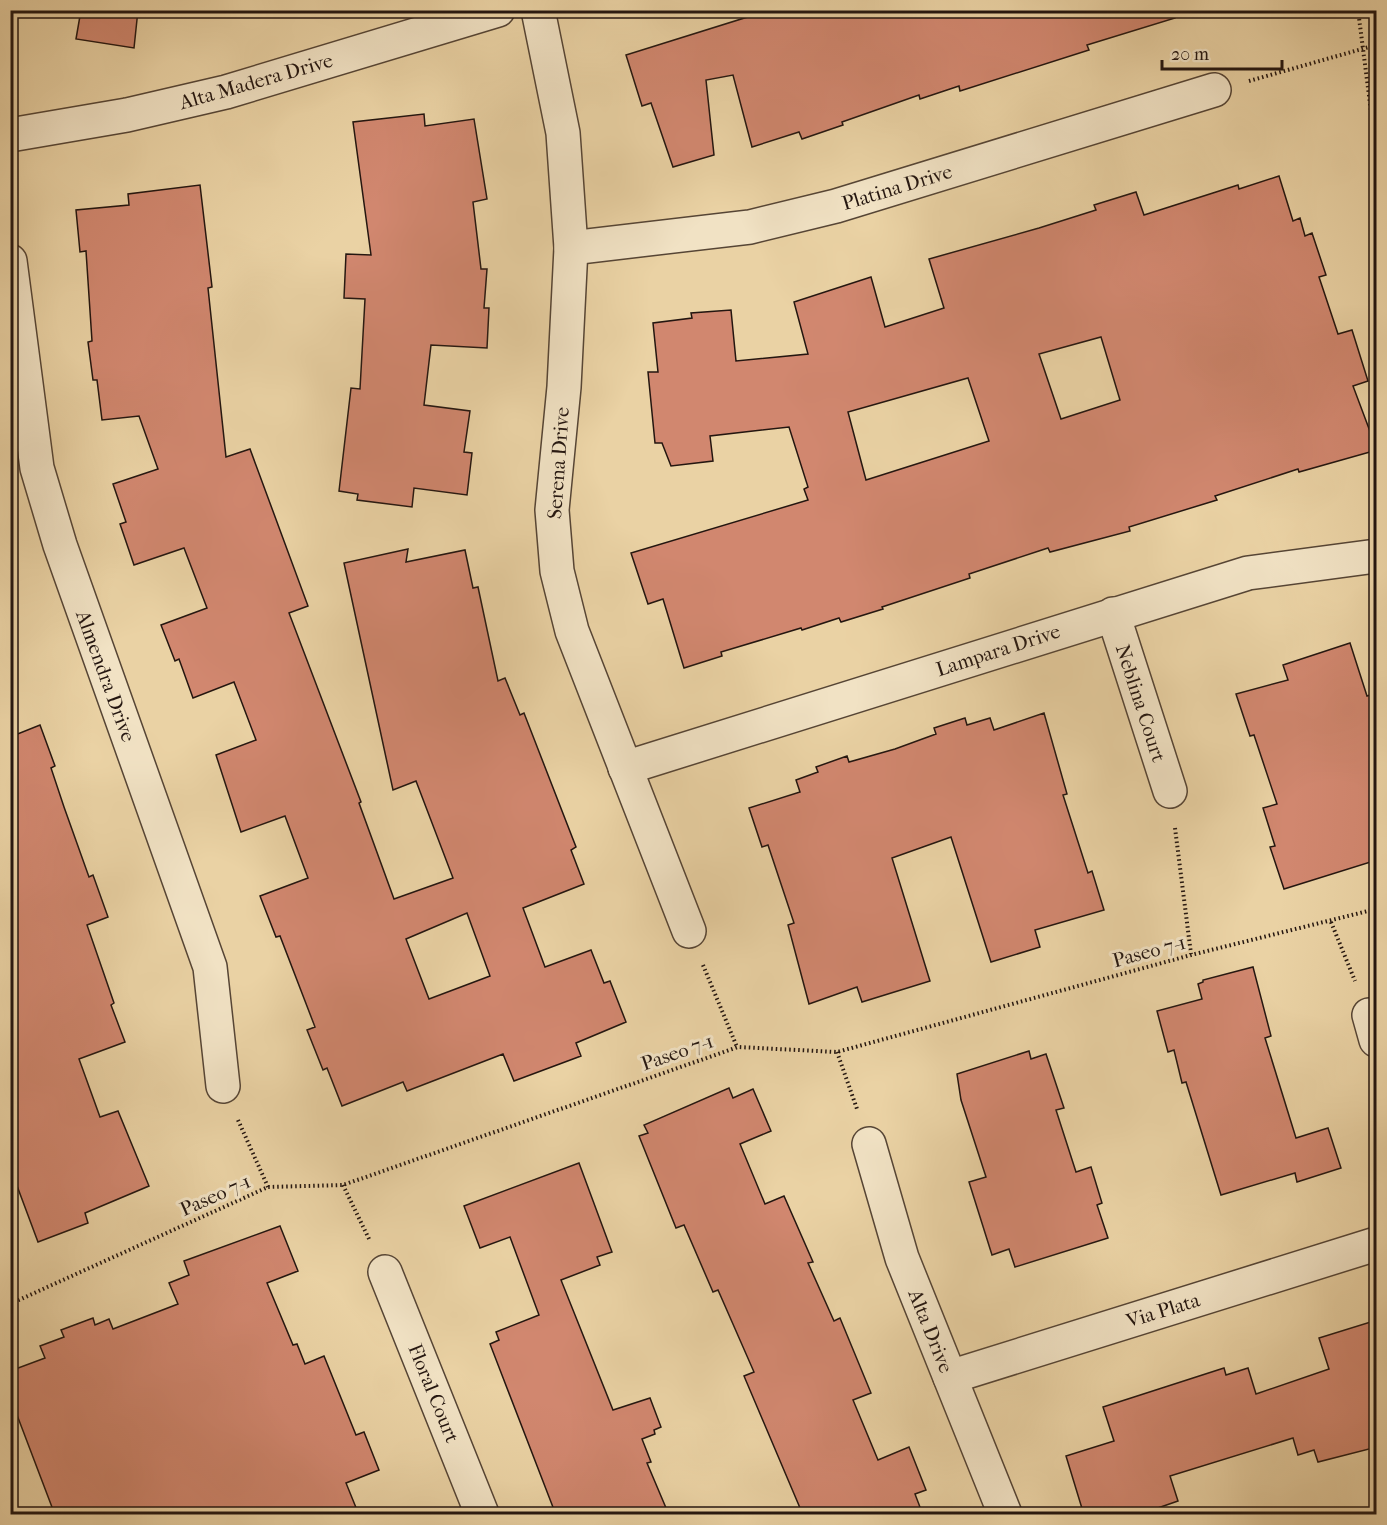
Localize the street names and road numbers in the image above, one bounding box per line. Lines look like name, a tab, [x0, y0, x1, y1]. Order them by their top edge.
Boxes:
street label: Alta Madera Drive	[176, 49, 335, 115]
street label: Platina Drive	[839, 160, 955, 215]
street label: Serena Drive	[543, 406, 574, 520]
street label: Almendra Drive	[71, 606, 140, 745]
street label: Lampara Drive	[933, 620, 1063, 681]
street label: Neblina Court	[1111, 642, 1170, 765]
street label: Paseo 7-1	[1110, 931, 1188, 972]
street label: Paseo 7-1	[638, 1029, 716, 1076]
street label: Paseo 7-1	[176, 1170, 254, 1221]
street label: Alta Drive	[903, 1285, 958, 1376]
street label: Via Plata	[1123, 1288, 1203, 1333]
street label: Floral Court	[403, 1340, 464, 1446]

